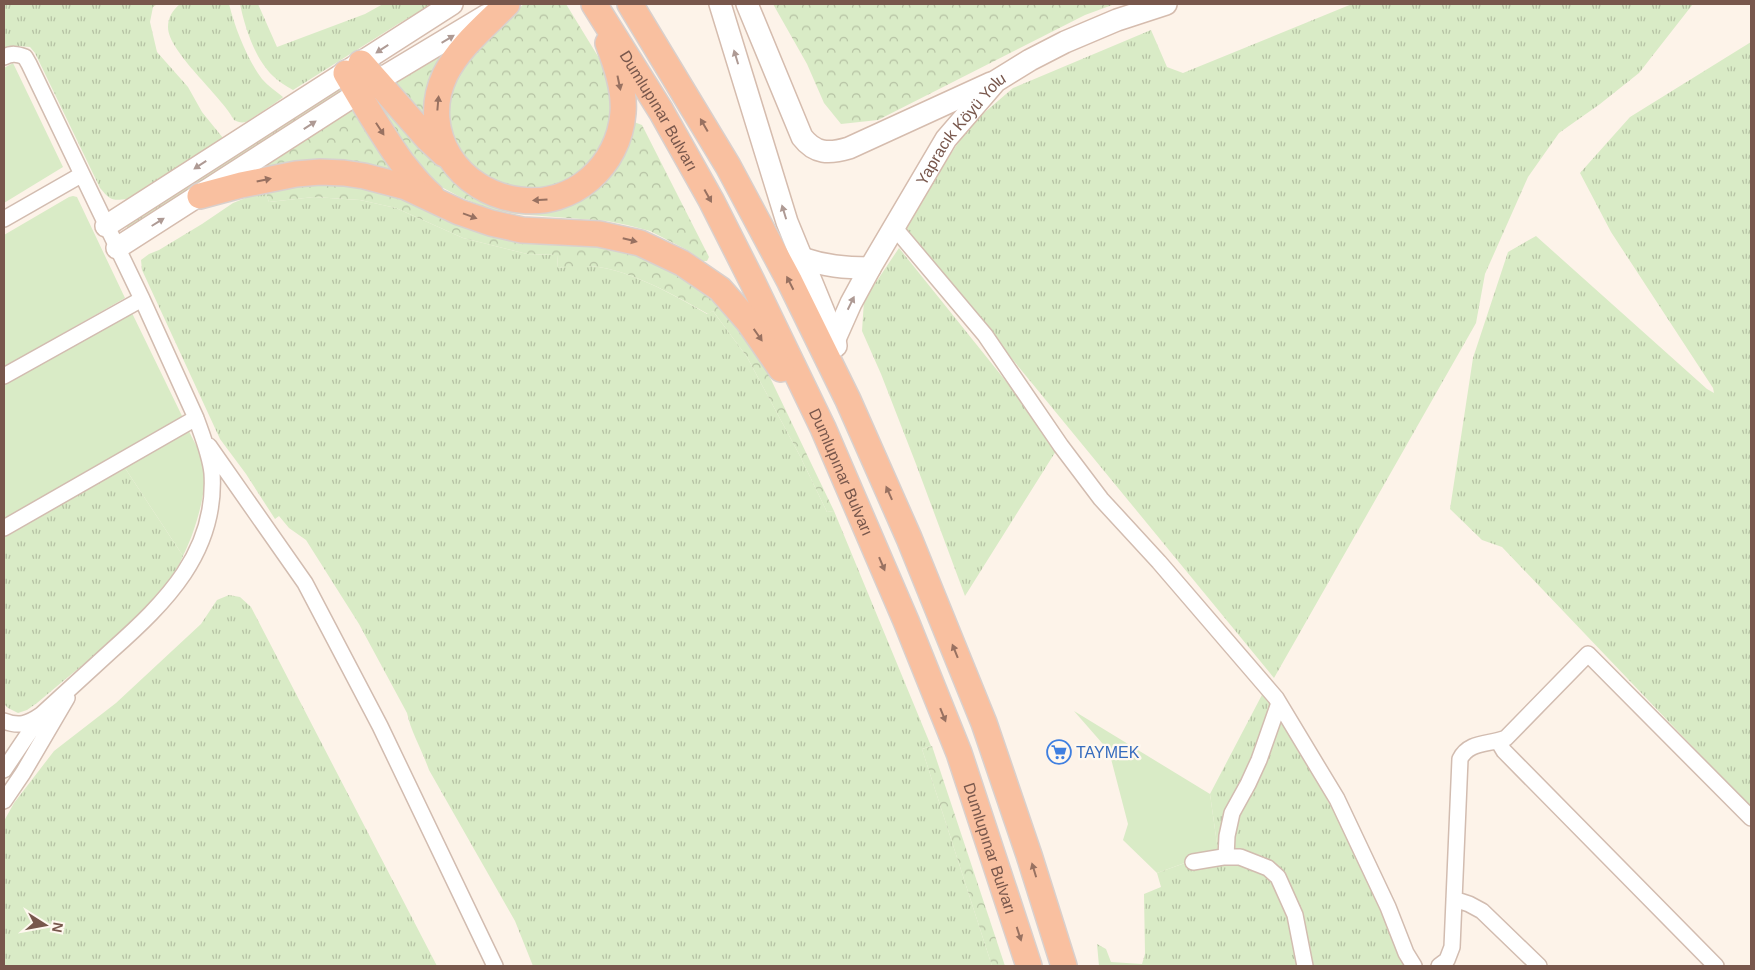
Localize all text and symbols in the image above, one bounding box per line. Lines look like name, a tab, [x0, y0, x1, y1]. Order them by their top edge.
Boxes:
one-way arrow	[441, 35, 454, 44]
one-way arrow	[375, 45, 388, 54]
street label: Dumlupınar Bulvarı	[617, 47, 701, 174]
one-way arrow	[731, 49, 739, 64]
street label: Yapracık Köyü Yolu	[912, 69, 1008, 188]
one-way arrow	[616, 75, 624, 91]
one-way arrow	[434, 94, 442, 110]
one-way arrow	[699, 119, 708, 132]
one-way arrow	[303, 120, 316, 130]
one-way arrow	[375, 123, 384, 136]
one-way arrow	[193, 160, 207, 169]
one-way arrow	[256, 176, 271, 184]
one-way arrow	[704, 189, 713, 202]
one-way arrow	[532, 197, 548, 205]
one-way arrow	[779, 204, 787, 219]
one-way arrow	[463, 213, 478, 220]
one-way arrow	[152, 217, 165, 227]
one-way arrow	[623, 236, 638, 244]
one-way arrow	[786, 276, 794, 290]
one-way arrow	[847, 296, 855, 310]
one-way arrow	[753, 328, 763, 342]
street label: Dumlupınar Bulvarı	[806, 405, 877, 538]
one-way arrow	[885, 486, 893, 500]
one-way arrow	[878, 557, 886, 571]
one-way arrow	[950, 644, 958, 658]
one-way arrow	[940, 707, 948, 722]
supermarket icon: TAYMEK	[1046, 739, 1072, 765]
place label: TAYMEK	[1076, 744, 1140, 761]
street label: Dumlupınar Bulvarı	[961, 781, 1020, 916]
one-way arrow	[1029, 862, 1037, 877]
north arrow	[20, 900, 70, 950]
text: N	[49, 921, 67, 934]
one-way arrow	[1016, 927, 1023, 942]

